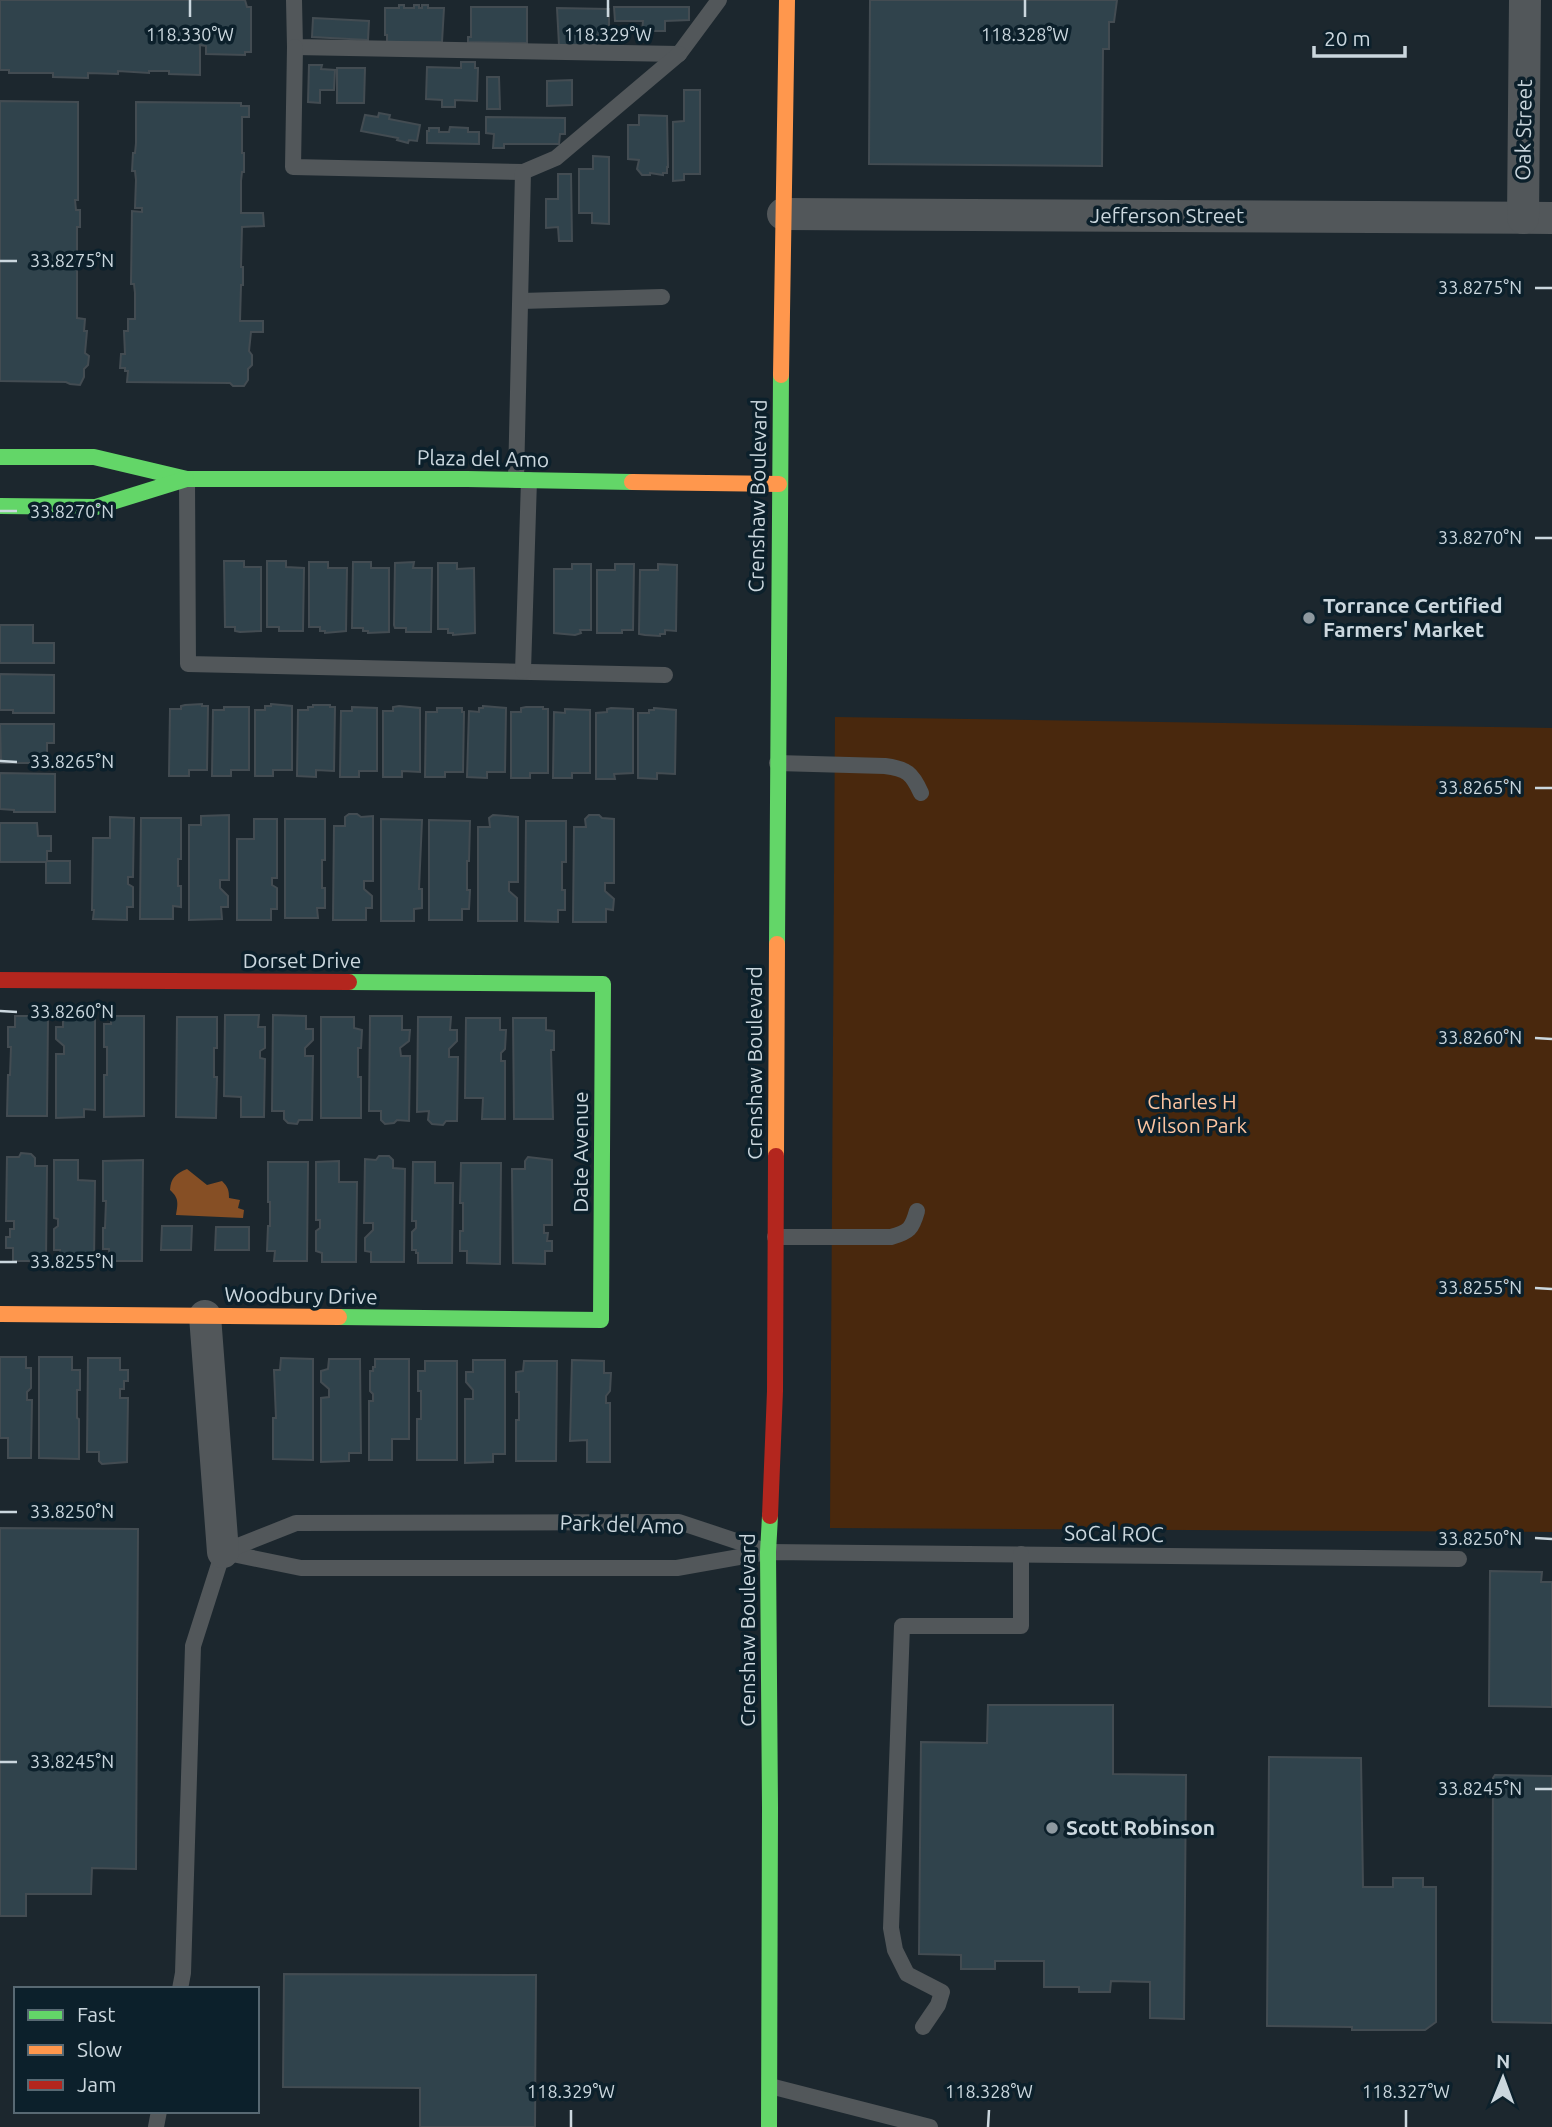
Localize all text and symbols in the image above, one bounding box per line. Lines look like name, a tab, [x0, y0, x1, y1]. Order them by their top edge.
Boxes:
scale bar	[1314, 14, 1405, 58]
text: 118.330°W	[146, 24, 234, 44]
text: 118.329°W	[564, 24, 652, 44]
text: 118.328°W	[981, 24, 1069, 44]
text: 20 m	[1324, 26, 1371, 50]
street label: Oak Street	[1510, 79, 1536, 181]
street label: Jefferson Street	[1090, 203, 1244, 227]
text: 33.8275°N	[30, 250, 114, 270]
text: 33.8275°N	[1438, 277, 1522, 297]
street label: Crenshaw Boulevard	[743, 399, 771, 593]
street label: Plaza del Amo	[417, 445, 549, 471]
text: 33.8270°N	[30, 501, 114, 521]
text: 33.8270°N	[1438, 527, 1522, 547]
place label: Torrance Certified Farmers' Market	[1323, 593, 1503, 641]
marker: Torrance Certified Farmers' Market	[1301, 610, 1317, 626]
text: 33.8265°N	[30, 751, 114, 771]
text: 33.8265°N	[1438, 777, 1522, 797]
street label: Dorset Drive	[243, 948, 361, 972]
street label: Crenshaw Boulevard	[742, 966, 766, 1160]
text: 33.8260°N	[30, 1001, 114, 1021]
text: 33.8260°N	[1438, 1027, 1522, 1047]
park label: Charles H Wilson Park	[1137, 1089, 1248, 1137]
street label: Date Avenue	[568, 1092, 592, 1212]
text: 33.8255°N	[30, 1251, 114, 1271]
text: 33.8255°N	[1438, 1277, 1522, 1297]
street label: Woodbury Drive	[224, 1282, 378, 1308]
text: 33.8250°N	[30, 1501, 114, 1521]
street label: Park del Amo	[559, 1510, 685, 1538]
street label: SoCal ROC	[1064, 1520, 1164, 1546]
text: 33.8250°N	[1438, 1528, 1522, 1548]
street label: Crenshaw Boulevard	[735, 1533, 759, 1727]
text: 33.8245°N	[30, 1751, 114, 1771]
text: 33.8245°N	[1438, 1778, 1522, 1798]
place label: Scott Robinson	[1066, 1815, 1215, 1839]
marker: Scott Robinson	[1044, 1820, 1060, 1836]
legend	[14, 1987, 259, 2113]
text: Fast	[77, 2002, 115, 2026]
text: Slow	[77, 2037, 122, 2061]
north arrow	[1468, 2043, 1538, 2113]
text: N	[1496, 2050, 1511, 2072]
text: Jam	[77, 2072, 116, 2096]
text: 118.329°W	[527, 2081, 615, 2101]
text: 118.328°W	[945, 2081, 1033, 2101]
text: 118.327°W	[1362, 2081, 1450, 2101]

